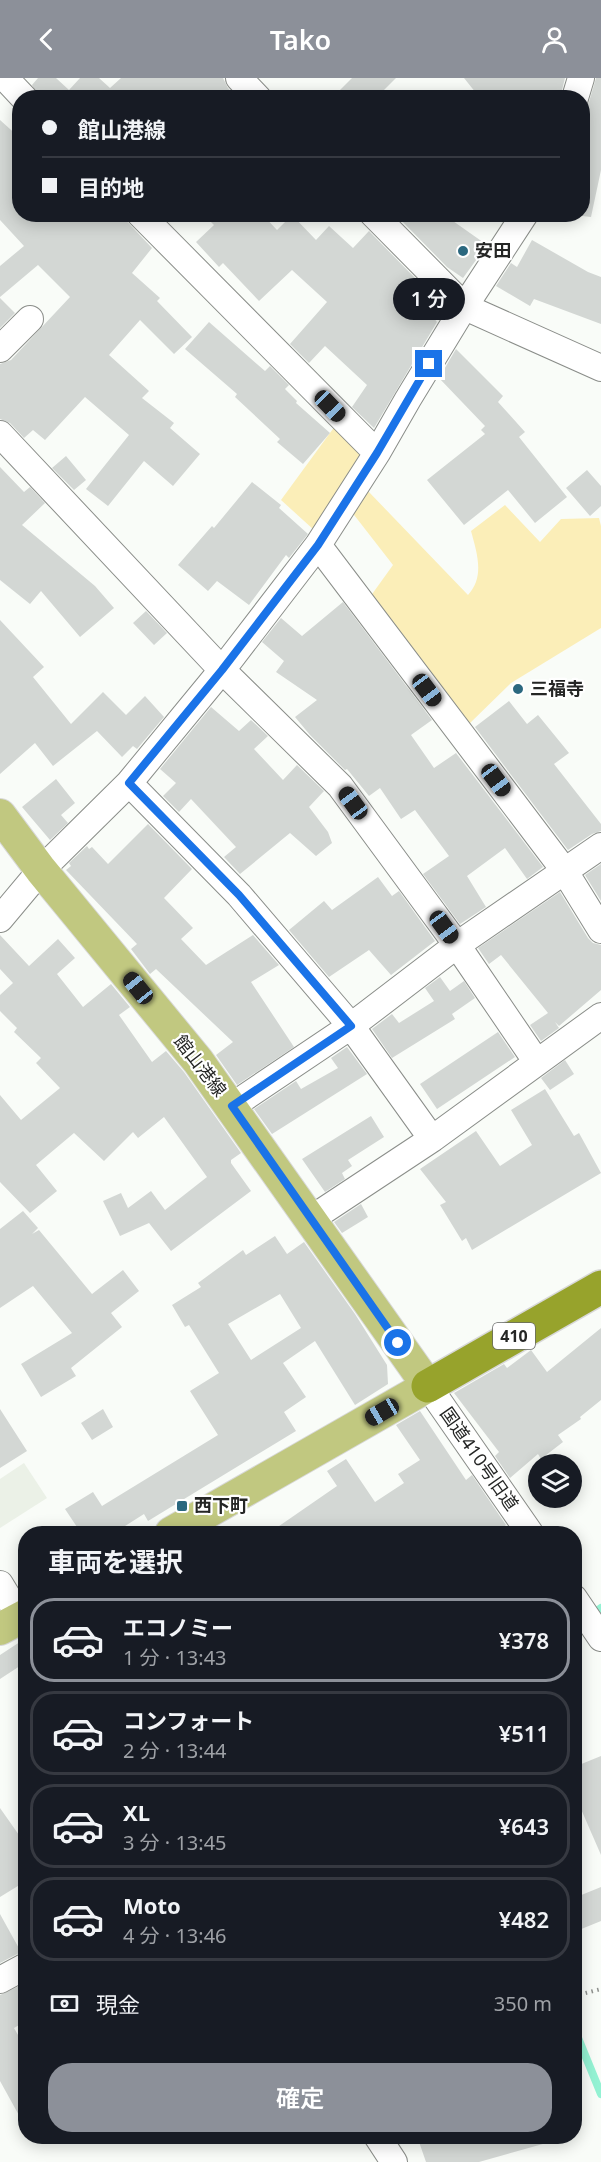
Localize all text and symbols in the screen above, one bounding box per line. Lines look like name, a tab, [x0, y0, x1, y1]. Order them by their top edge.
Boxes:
text: Tako	[270, 21, 331, 58]
icon: back	[30, 23, 63, 56]
icon: person	[538, 23, 571, 56]
text: 館山港線	[78, 114, 166, 144]
text: 目的地	[78, 172, 144, 202]
place label: 安田	[475, 238, 511, 262]
marker: 安田	[456, 244, 470, 258]
callout: 1 分	[393, 277, 465, 319]
text: 1 分	[411, 285, 447, 312]
route end	[415, 350, 442, 377]
car	[311, 387, 349, 425]
car	[409, 670, 445, 710]
place label: 三福寺	[530, 676, 584, 700]
marker: 三福寺	[511, 682, 525, 696]
car	[478, 760, 514, 800]
car	[335, 783, 371, 823]
car	[426, 907, 462, 947]
car	[120, 968, 156, 1008]
street label: 館山港線	[169, 1030, 232, 1101]
road number: 410	[493, 1323, 535, 1349]
route start	[384, 1329, 411, 1356]
car	[362, 1395, 402, 1429]
street label: 国道410号旧道	[435, 1402, 524, 1515]
map controls	[528, 1454, 582, 1508]
button: layers	[528, 1454, 582, 1508]
place label: 西下町	[194, 1493, 248, 1517]
marker: 西下町	[175, 1499, 189, 1513]
text: 車両を選択	[48, 1543, 183, 1580]
text: エコノミー	[123, 1612, 233, 1642]
icon: car	[51, 1613, 105, 1667]
text: ¥378	[499, 1625, 549, 1655]
text: 1 分 · 13:43	[123, 1644, 227, 1671]
text: コンフォート	[123, 1705, 254, 1735]
icon: car	[51, 1706, 105, 1760]
text: ¥511	[499, 1718, 549, 1748]
text: 2 分 · 13:44	[123, 1737, 227, 1764]
text: XL	[123, 1797, 150, 1827]
icon: car	[51, 1799, 105, 1853]
text: ¥643	[499, 1811, 549, 1841]
text: 3 分 · 13:45	[123, 1829, 227, 1856]
text: Moto	[123, 1890, 181, 1920]
icon: car	[51, 1892, 105, 1946]
text: ¥482	[499, 1904, 549, 1934]
text: 4 分 · 13:46	[123, 1922, 227, 1949]
icon: cash	[48, 1987, 81, 2020]
text: 現金	[96, 1989, 140, 2019]
text: 350 m	[494, 1990, 552, 2017]
button: 確定	[48, 2063, 552, 2132]

